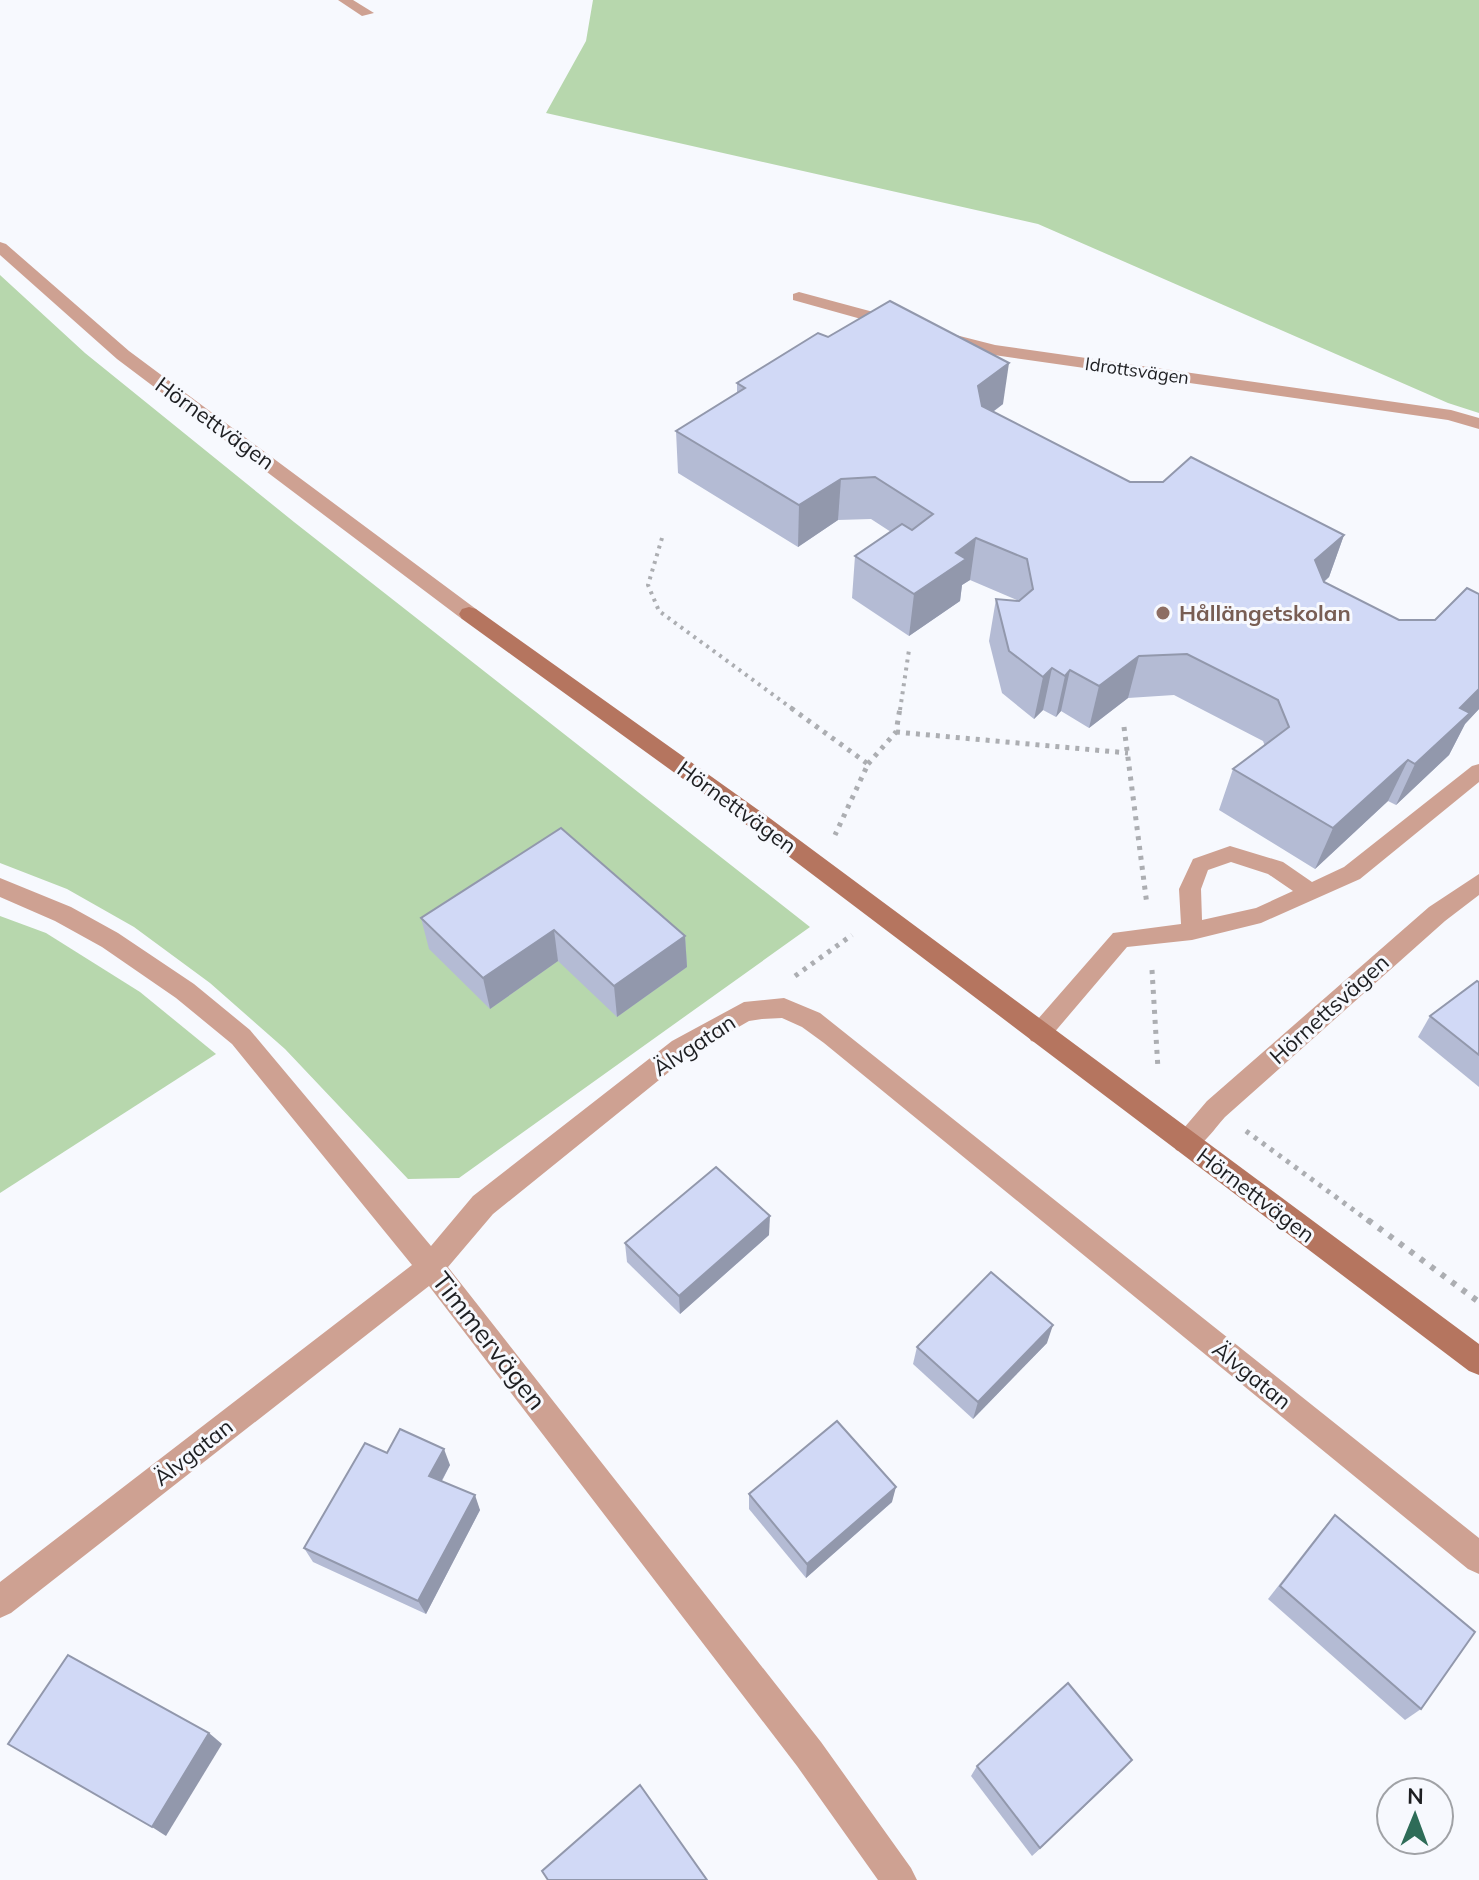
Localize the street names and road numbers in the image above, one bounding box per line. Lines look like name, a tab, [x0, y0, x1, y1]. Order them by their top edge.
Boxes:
street label: Idrottsvägen	[1084, 352, 1191, 389]
street label: Hörnettvägen	[150, 370, 280, 476]
street label: Hörnettvägen	[672, 754, 802, 860]
street label: Hörnettsvägen	[1264, 948, 1394, 1070]
street label: Älvgatan	[647, 1008, 741, 1082]
street label: Hörnettvägen	[1191, 1142, 1321, 1248]
street label: Timmervägen	[425, 1265, 554, 1416]
street label: Älvgatan	[1207, 1335, 1297, 1415]
street label: Älvgatan	[148, 1412, 238, 1492]

